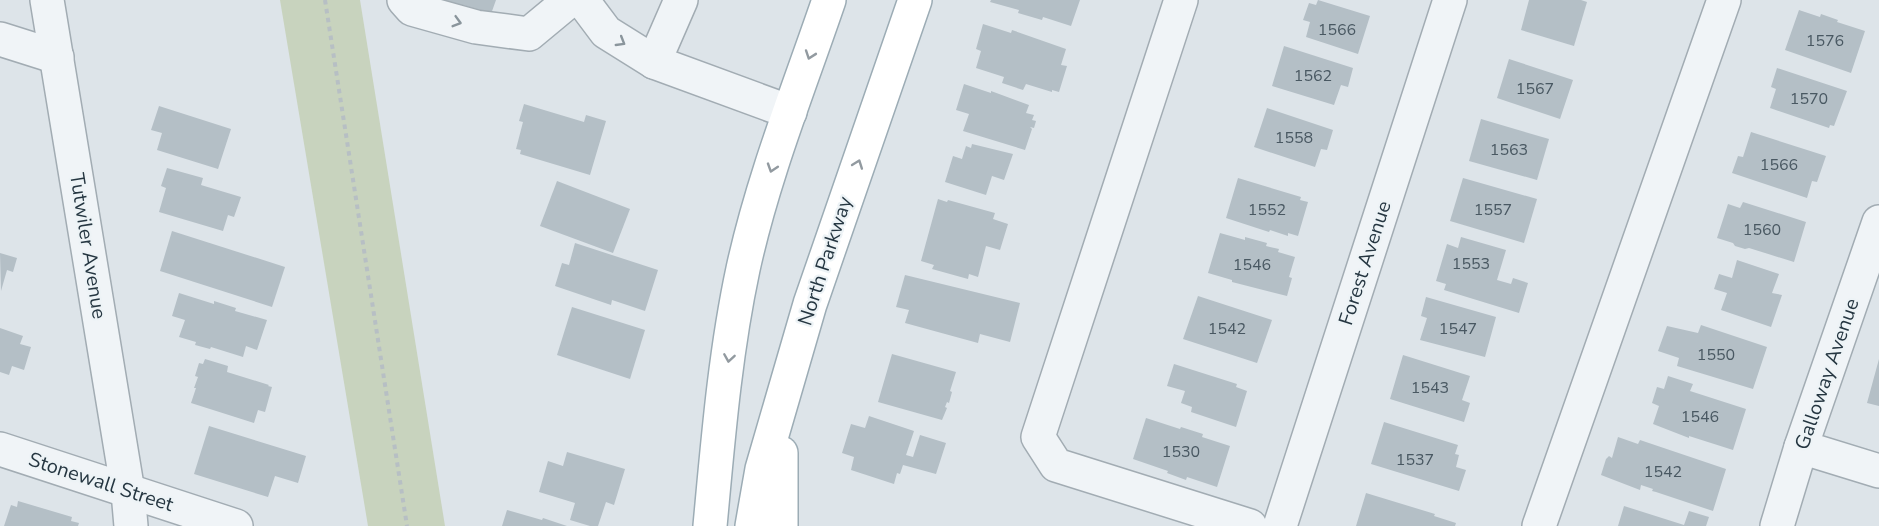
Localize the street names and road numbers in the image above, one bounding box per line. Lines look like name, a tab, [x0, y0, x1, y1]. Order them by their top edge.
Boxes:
street label: Tutwiler Avenue	[63, 171, 113, 321]
street label: North Parkway	[791, 192, 859, 329]
street label: Forest Avenue	[1332, 197, 1398, 329]
street label: Galloway Avenue	[1788, 295, 1866, 453]
street label: Stonewall Street	[25, 446, 178, 518]

